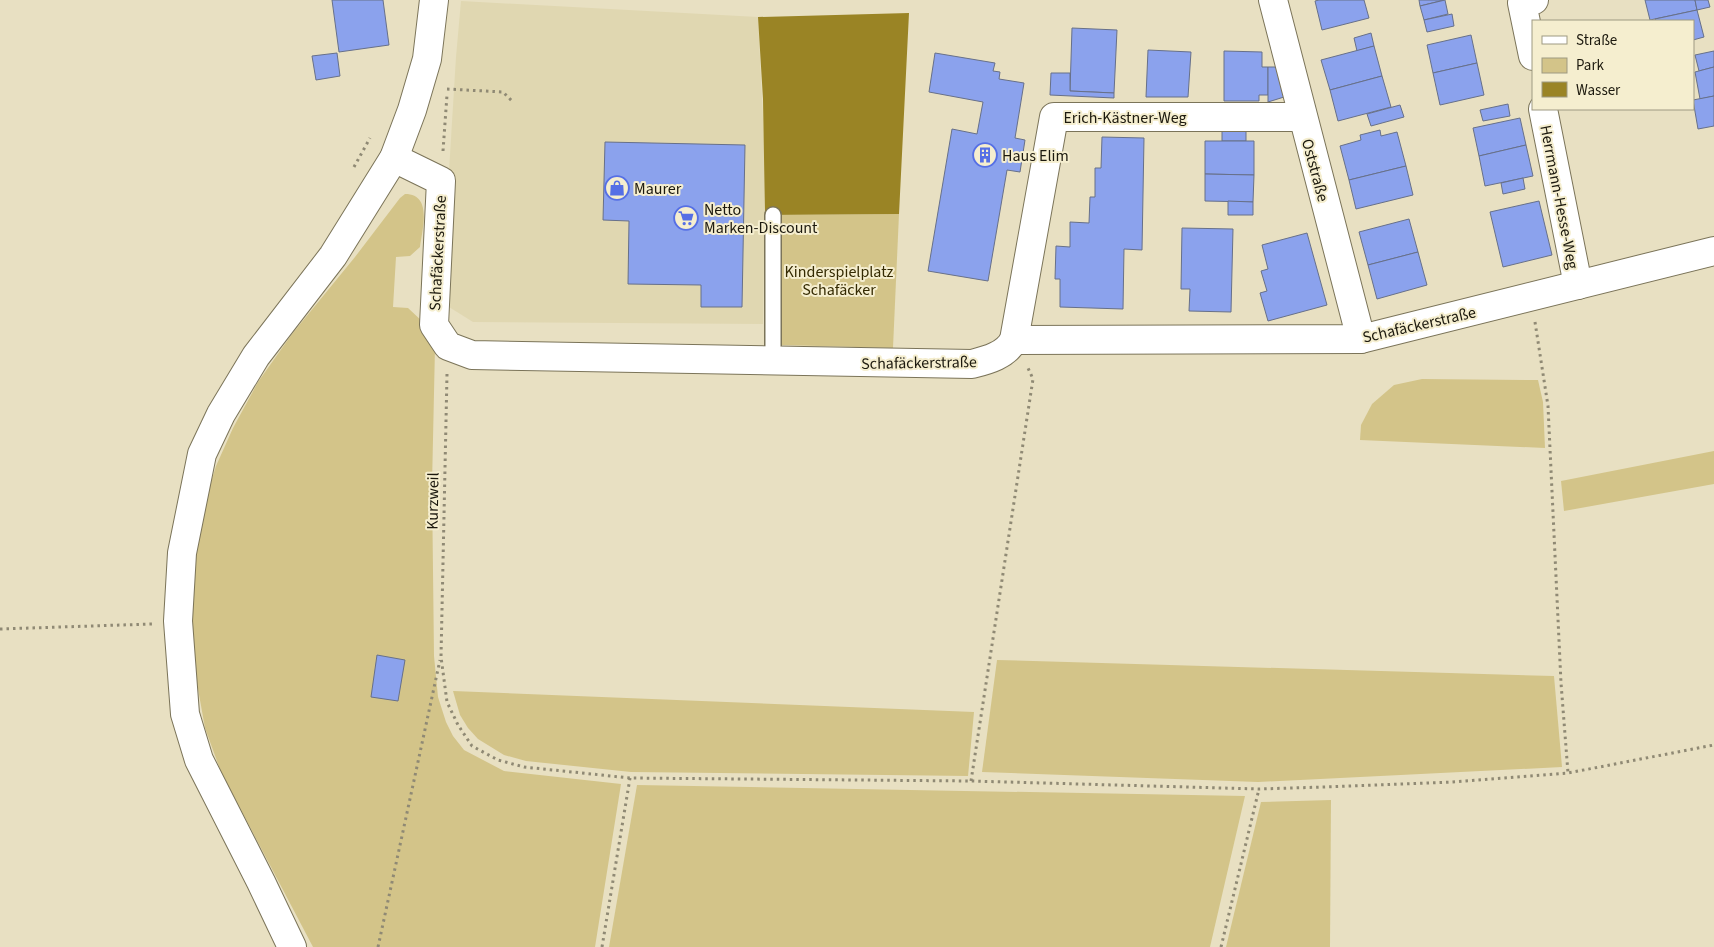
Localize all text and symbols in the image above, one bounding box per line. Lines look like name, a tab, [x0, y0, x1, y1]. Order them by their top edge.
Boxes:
legend	[1532, 20, 1694, 110]
text: Straße	[1576, 30, 1617, 51]
text: Park	[1576, 55, 1605, 76]
text: Wasser	[1576, 80, 1621, 101]
street label: Erich-Kästner-Weg	[1063, 107, 1187, 129]
street label: Herrmann-Hesse-Weg	[1534, 123, 1584, 271]
street label: Oststraße	[1296, 136, 1334, 204]
building icon: Haus Elim	[972, 142, 998, 168]
place label: Haus Elim	[1002, 145, 1069, 167]
shop icon: Maurer	[604, 175, 630, 201]
place label: Maurer	[634, 178, 682, 200]
street label: Schafäckerstraße	[424, 195, 452, 311]
place label: Netto Marken-Discount	[704, 199, 818, 239]
supermarket icon: Netto Marken-Discount	[673, 205, 699, 231]
park label: Kinderspielplatz Schafäcker	[785, 261, 894, 301]
street label: Schafäckerstraße	[1360, 301, 1478, 349]
street label: Schafäckerstraße	[861, 351, 977, 375]
street label: Kurzweil	[422, 472, 444, 530]

